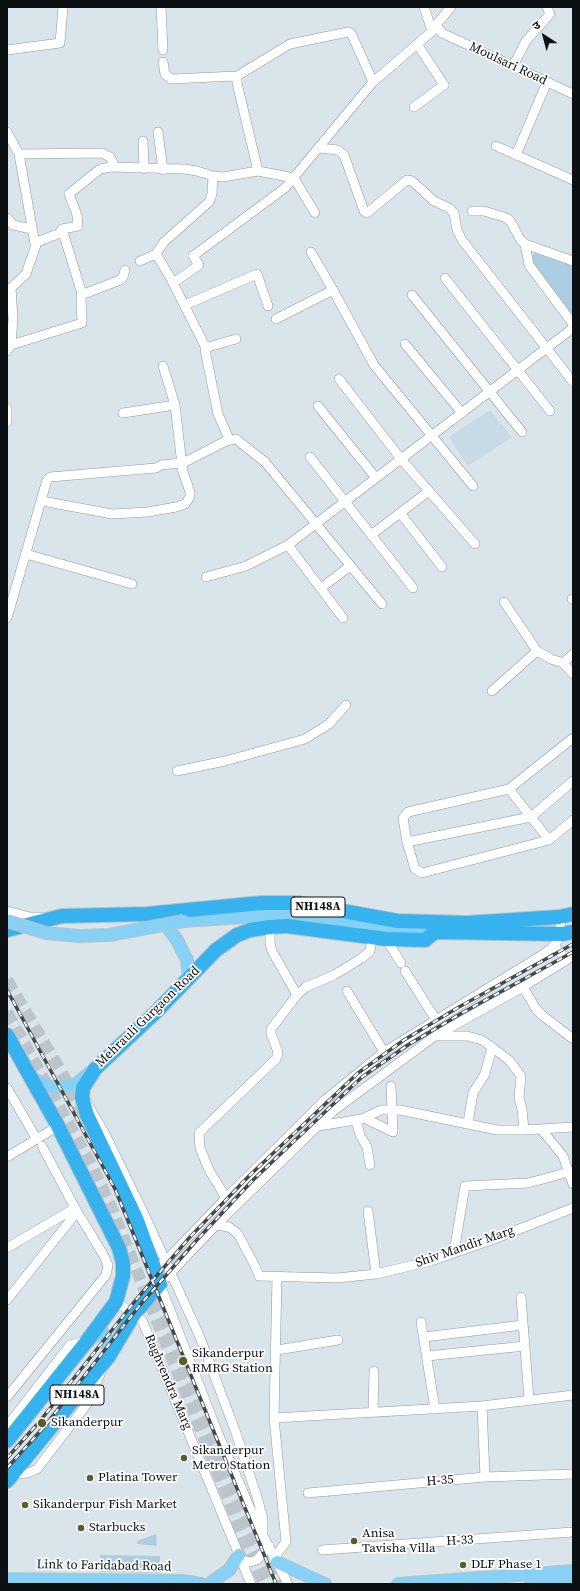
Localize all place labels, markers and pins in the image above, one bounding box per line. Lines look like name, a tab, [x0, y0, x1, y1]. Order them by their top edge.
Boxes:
place label: Sikanderpur RMRG Station	[192, 1346, 273, 1377]
marker: Sikanderpur RMRG Station	[177, 1355, 189, 1367]
place label: Sikanderpur	[51, 1415, 123, 1431]
marker: Sikanderpur	[36, 1417, 48, 1429]
place label: Sikanderpur Metro Station	[192, 1443, 270, 1474]
marker: Sikanderpur Metro Station	[179, 1453, 189, 1463]
place label: Platina Tower	[98, 1470, 178, 1486]
marker: Platina Tower	[85, 1473, 95, 1483]
place label: Sikanderpur Fish Market	[33, 1497, 177, 1513]
marker: Sikanderpur Fish Market	[20, 1500, 30, 1510]
place label: Starbucks	[89, 1520, 145, 1536]
marker: Starbucks	[76, 1523, 86, 1533]
place label: Anisa Tavisha Villa	[362, 1526, 436, 1557]
marker: Anisa Tavisha Villa	[349, 1536, 359, 1546]
place label: DLF Phase 1	[471, 1557, 542, 1573]
marker: DLF Phase 1	[458, 1560, 468, 1570]

